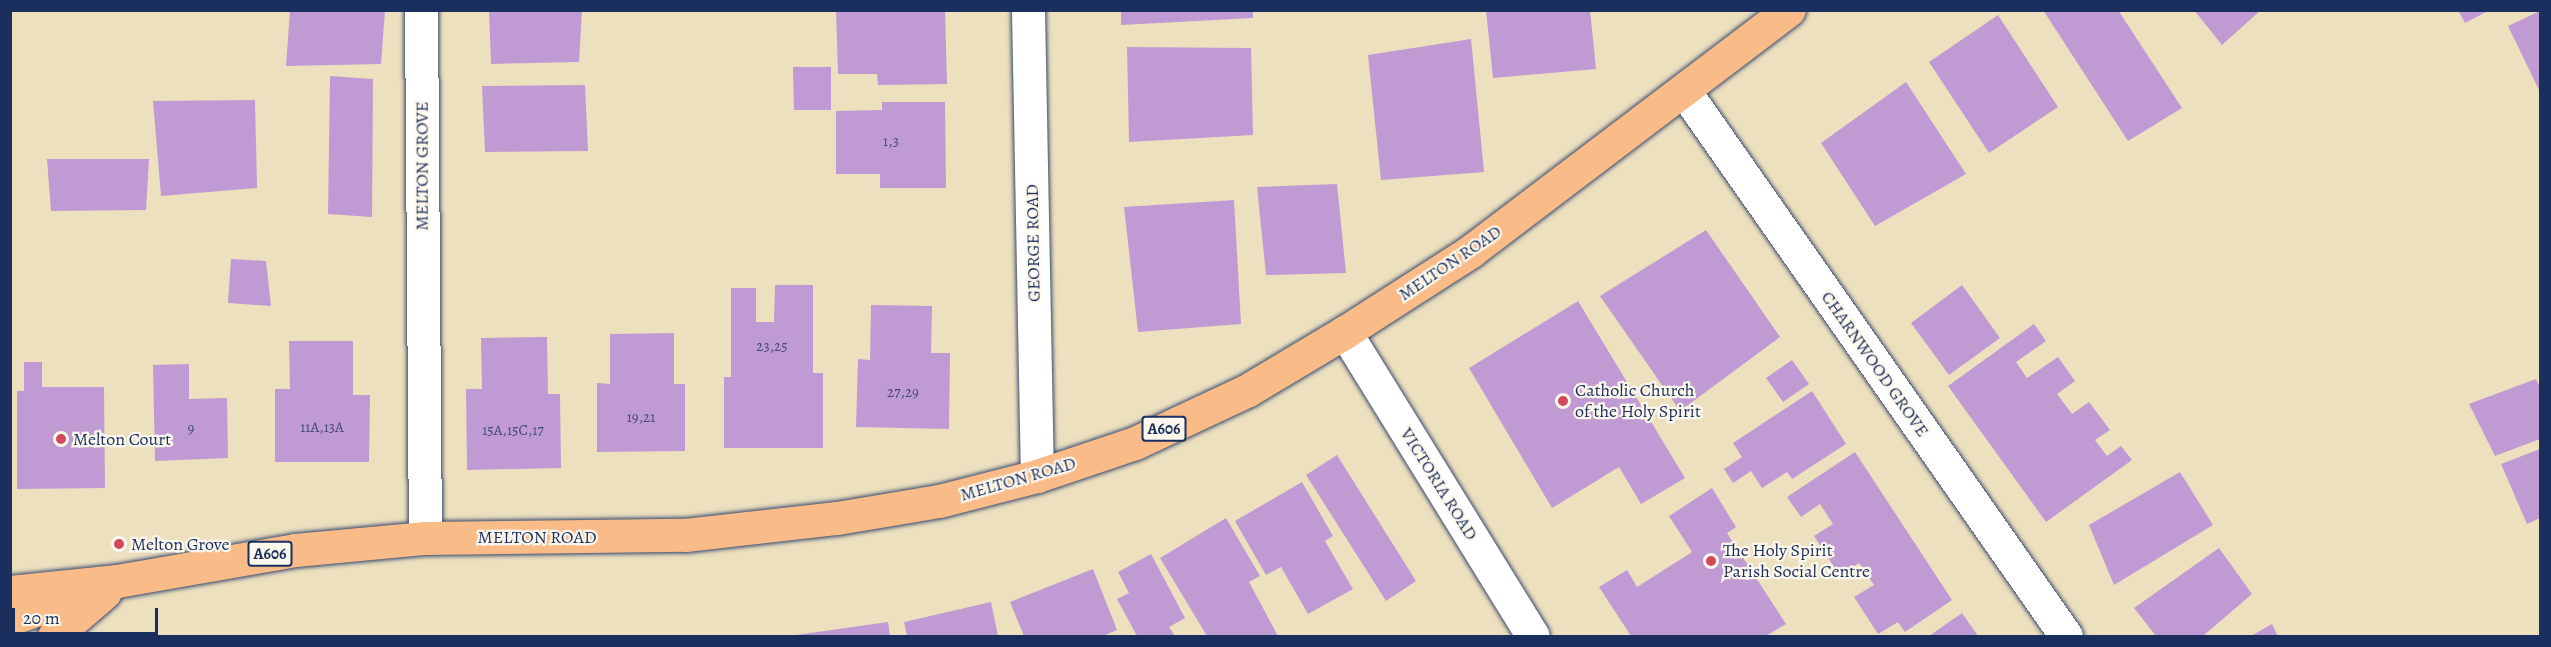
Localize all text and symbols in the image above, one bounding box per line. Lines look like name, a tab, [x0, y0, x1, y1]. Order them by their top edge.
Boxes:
street label: MELTON GROVE	[411, 101, 433, 231]
house number: 1,3	[883, 133, 899, 151]
street label: GEORGE ROAD	[1021, 184, 1045, 302]
street label: MELTON ROAD	[1395, 221, 1505, 305]
street label: CHARNWOOD GROVE	[1817, 287, 1933, 441]
house number: 23,25	[756, 338, 788, 356]
place label: Catholic Church of the Holy Spirit	[1575, 380, 1701, 422]
house number: 27,29	[887, 384, 919, 402]
marker: Catholic Church of the Holy Spirit	[1556, 394, 1570, 408]
house number: 19,21	[627, 409, 655, 427]
road number: A606	[1142, 416, 1186, 442]
house number: 11A,13A	[300, 419, 344, 437]
house number: 9	[188, 420, 194, 438]
house number: 15A,15C,17	[482, 422, 544, 440]
street label: VICTORIA ROAD	[1396, 424, 1482, 544]
place label: Melton Court	[73, 428, 171, 450]
marker: Melton Court	[54, 432, 68, 446]
street label: MELTON ROAD	[958, 452, 1078, 506]
street label: MELTON ROAD	[477, 526, 597, 548]
place label: Melton Grove	[131, 533, 229, 555]
marker: Melton Grove	[112, 537, 126, 551]
place label: The Holy Spirit Parish Social Centre	[1723, 540, 1870, 582]
road number: A606	[248, 541, 292, 567]
marker: The Holy Spirit Parish Social Centre	[1704, 554, 1718, 568]
scale bar	[15, 596, 160, 634]
text: 20 m	[23, 606, 60, 630]

